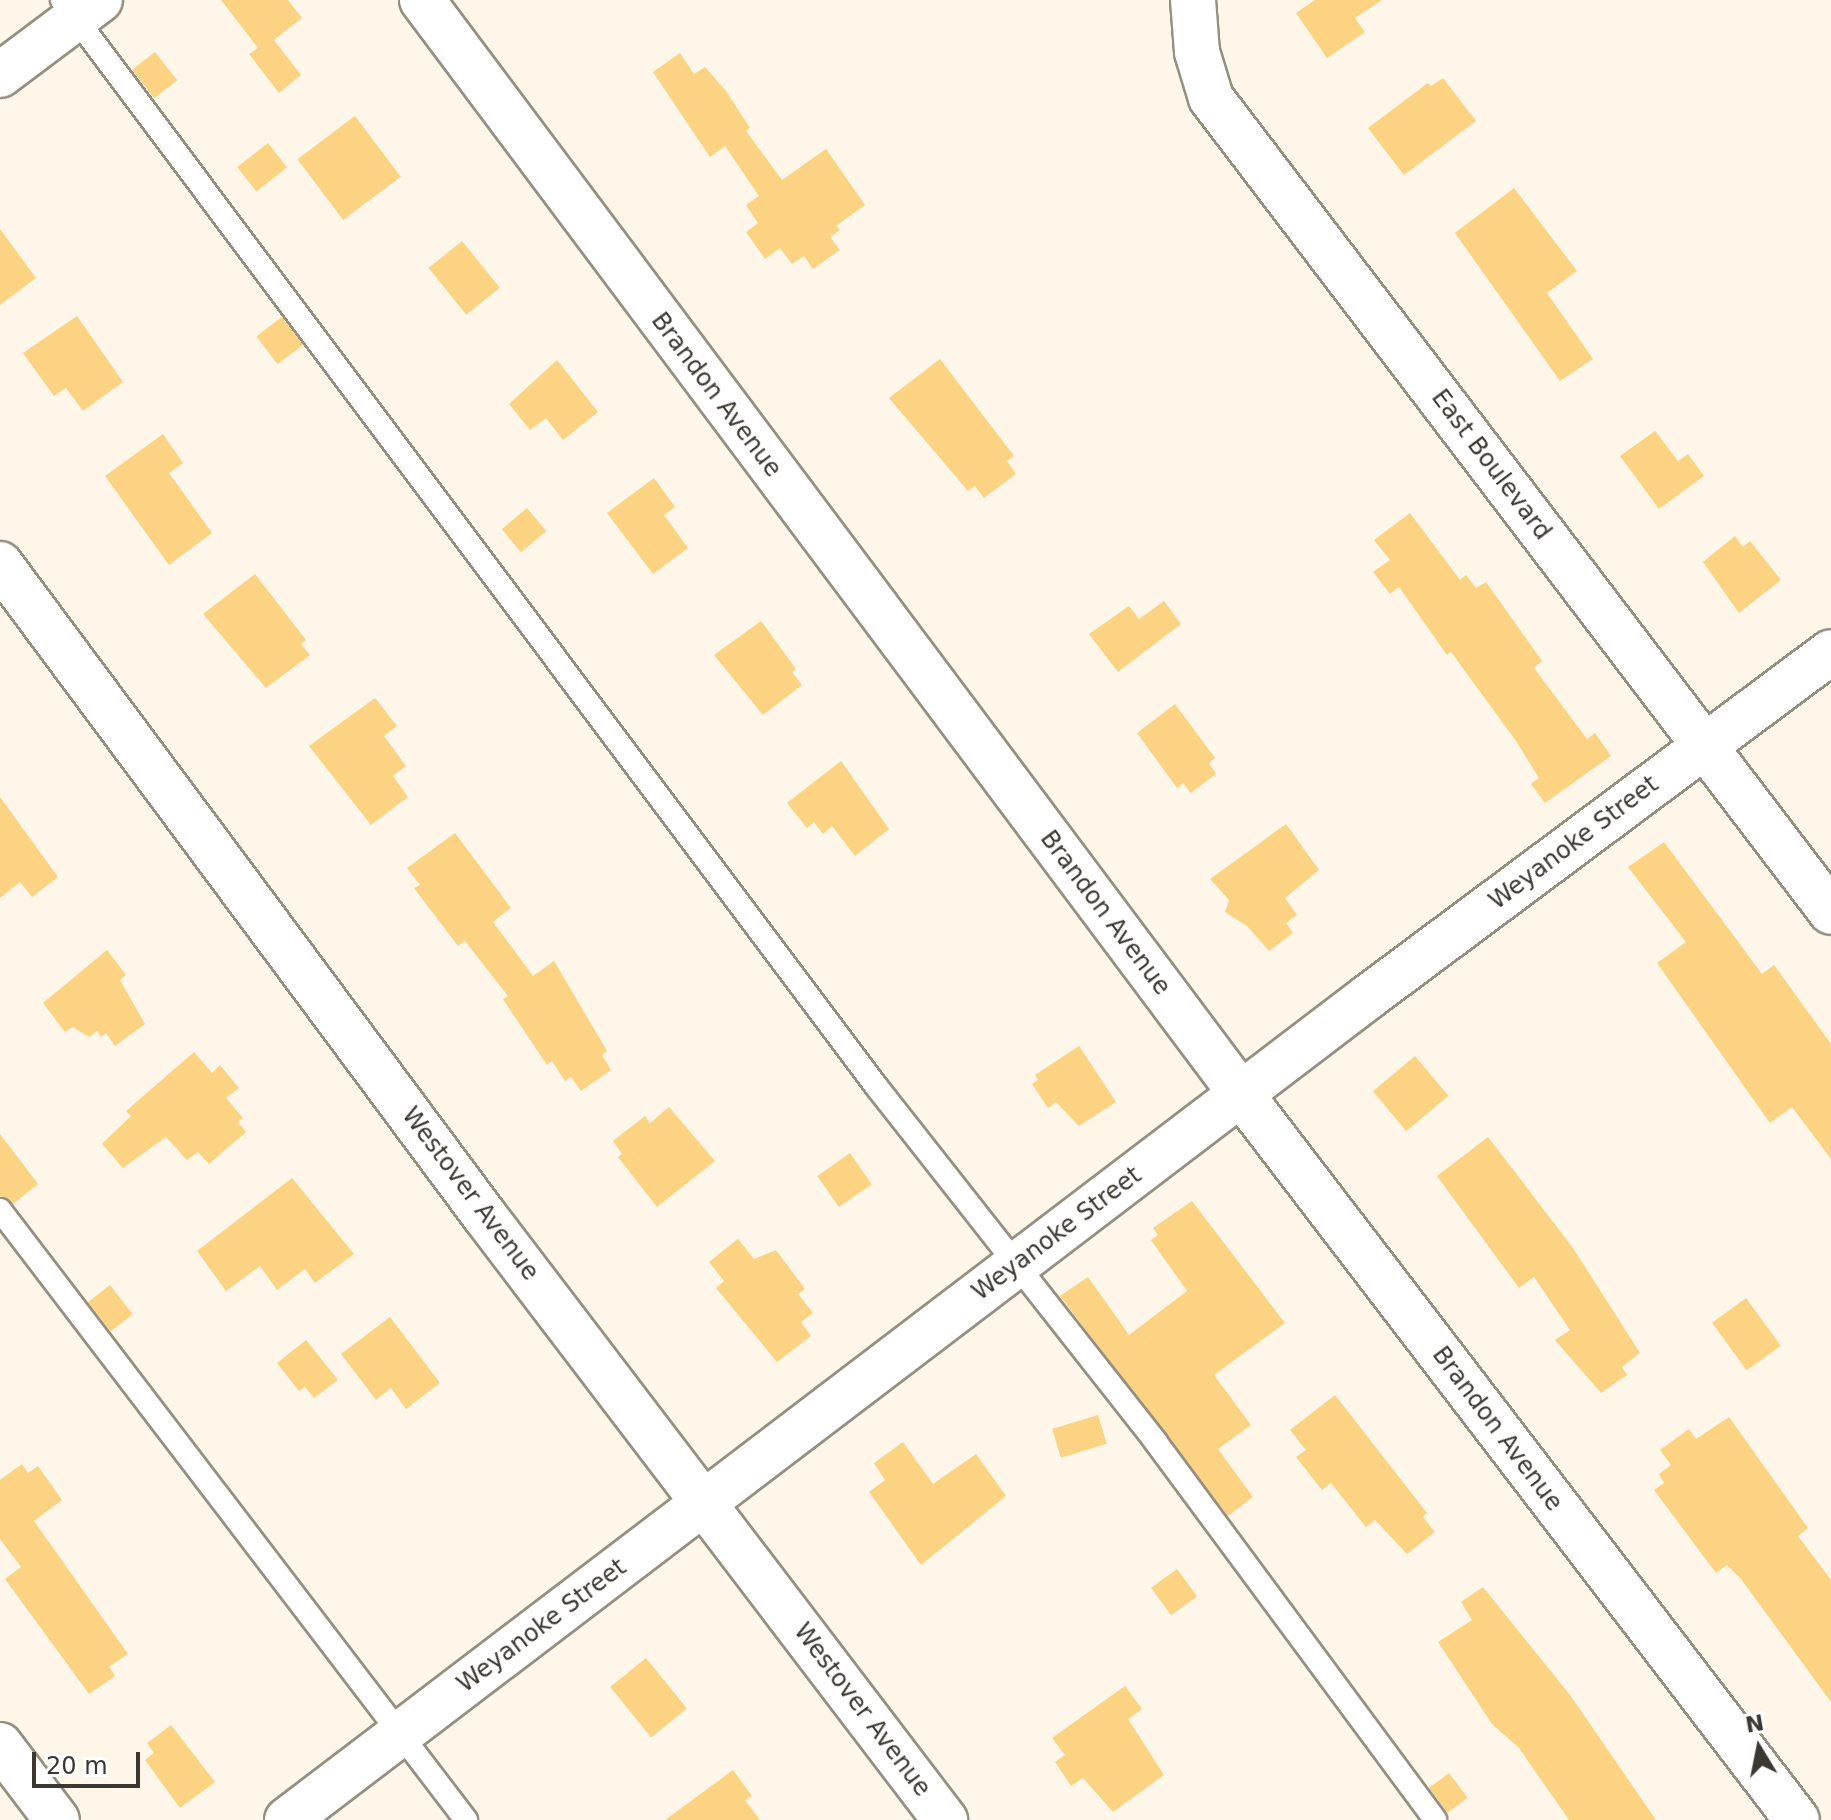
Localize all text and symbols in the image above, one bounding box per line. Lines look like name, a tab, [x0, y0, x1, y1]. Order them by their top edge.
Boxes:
street label: Brandon Avenue	[645, 307, 787, 483]
street label: East Boulevard	[1425, 384, 1557, 546]
street label: Weyanoke Street	[1484, 770, 1664, 916]
street label: Brandon Avenue	[1034, 825, 1176, 1001]
street label: Westover Avenue	[396, 1102, 544, 1286]
street label: Weyanoke Street	[967, 1161, 1147, 1307]
street label: Brandon Avenue	[1426, 1341, 1568, 1517]
street label: Weyanoke Street	[452, 1553, 632, 1699]
street label: Westover Avenue	[788, 1618, 936, 1802]
north arrow	[1719, 1708, 1799, 1788]
text: N	[1743, 1710, 1766, 1738]
scale bar	[36, 1736, 144, 1786]
text: 20 m	[46, 1752, 108, 1780]

